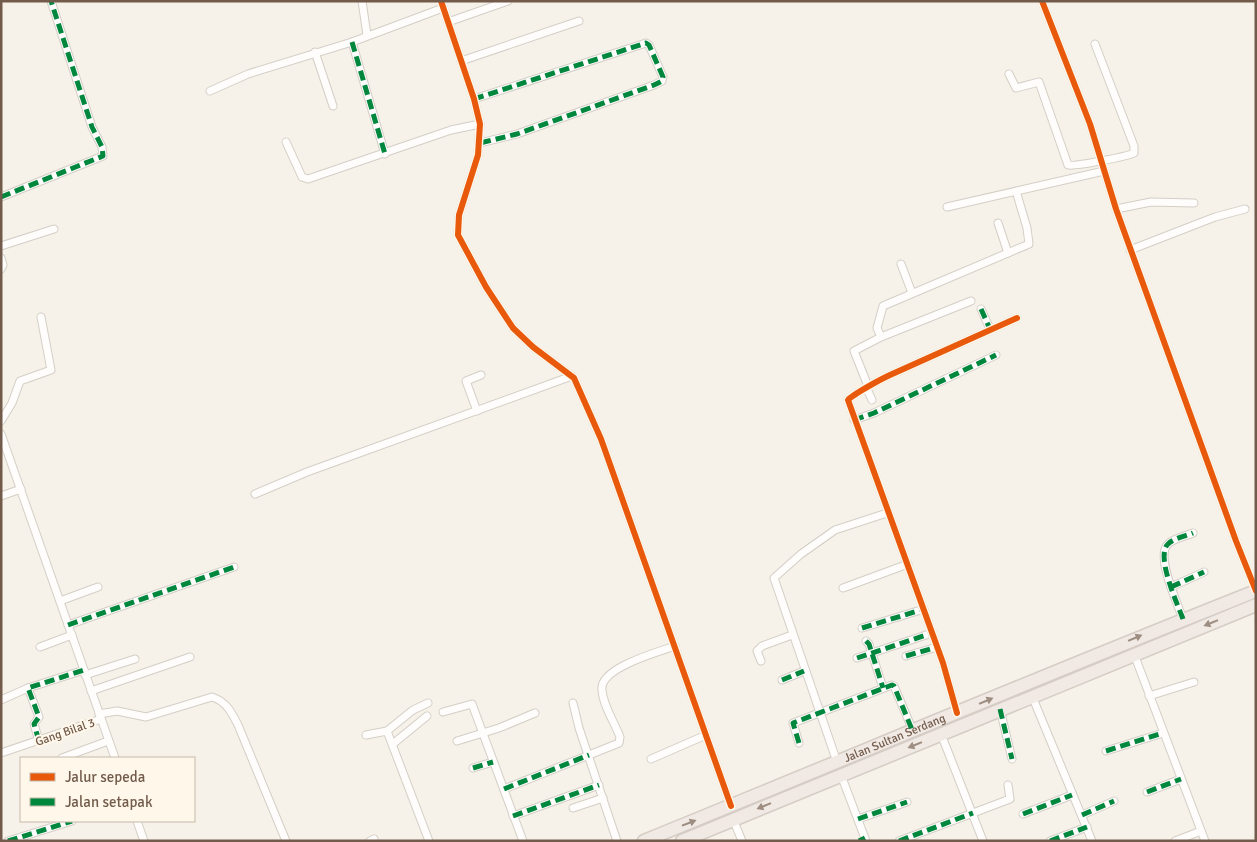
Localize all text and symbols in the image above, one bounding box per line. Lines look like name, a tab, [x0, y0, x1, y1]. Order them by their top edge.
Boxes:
one-way arrow	[1204, 620, 1218, 628]
one-way arrow	[1128, 634, 1142, 642]
one-way arrow	[978, 697, 993, 705]
street label: Jalan Sultan Serdang	[842, 711, 948, 766]
street label: Gang Bilal 3	[33, 715, 97, 750]
one-way arrow	[907, 741, 922, 749]
legend	[20, 757, 195, 822]
text: Jalur sepeda	[65, 768, 145, 786]
text: Jalan setapak	[65, 793, 153, 811]
one-way arrow	[756, 802, 771, 810]
one-way arrow	[682, 818, 697, 826]

